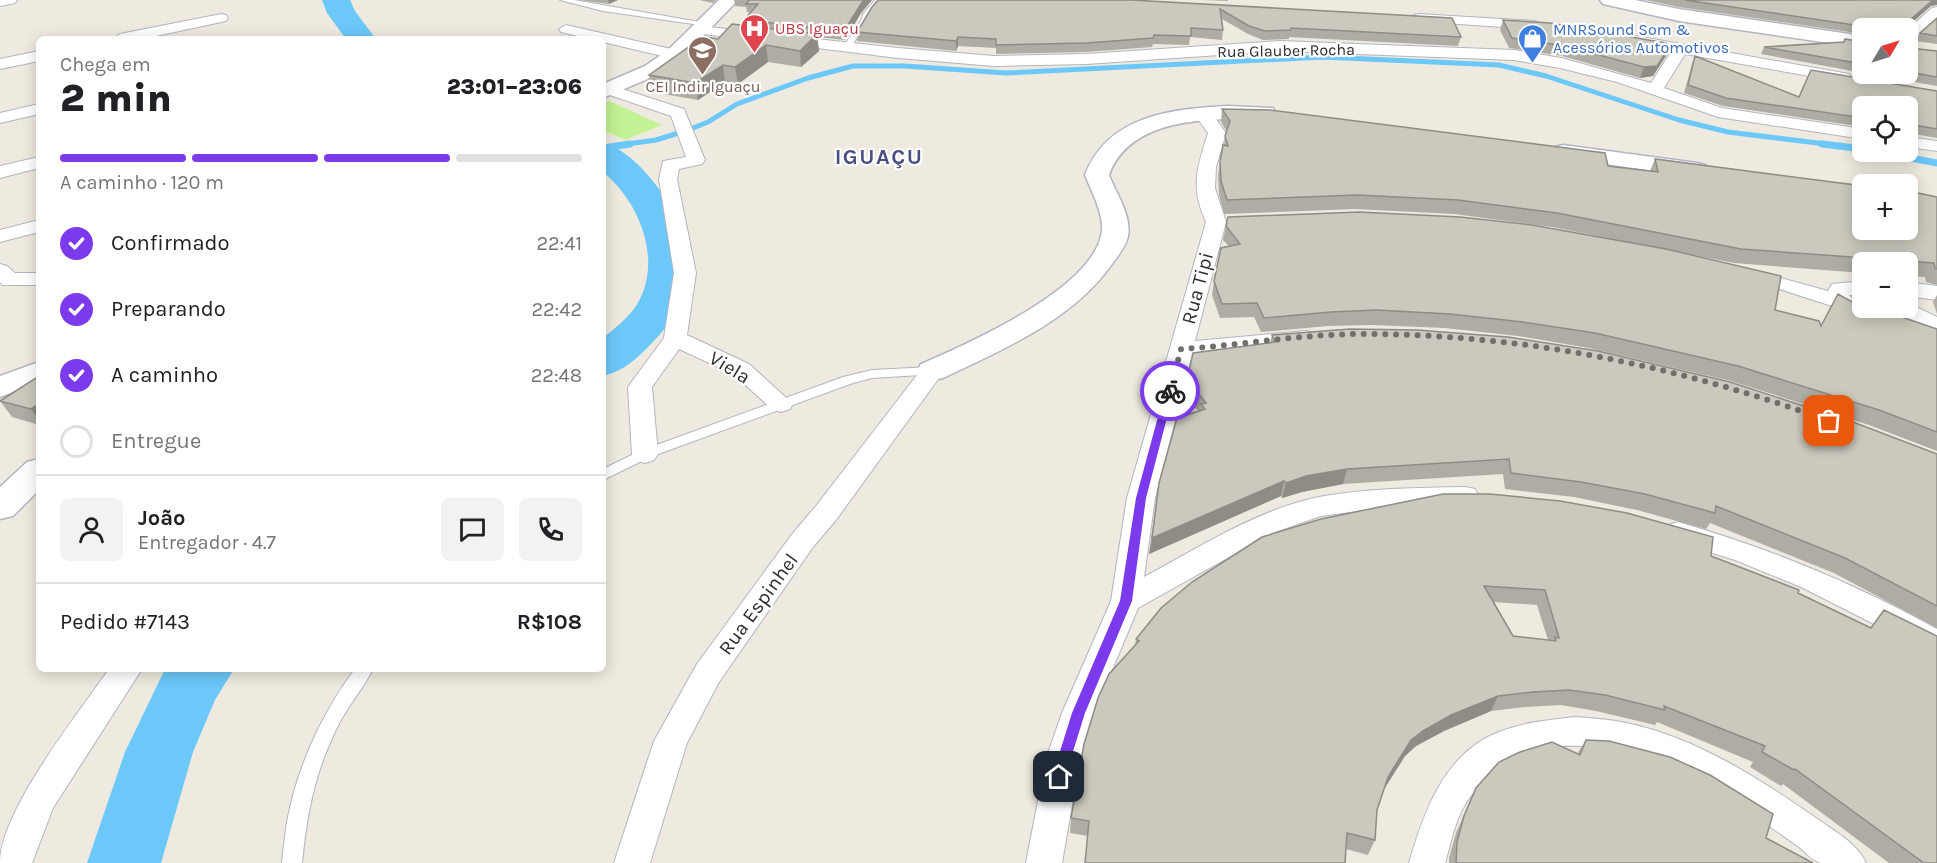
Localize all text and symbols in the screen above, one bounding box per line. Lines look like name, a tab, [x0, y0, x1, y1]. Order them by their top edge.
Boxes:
hospital icon: UBS Iguaçu	[738, 12, 770, 54]
north arrow	[1852, 18, 1918, 84]
map controls	[1852, 18, 1918, 318]
place label: UBS Iguaçu	[775, 19, 859, 38]
place label: MNRSound Som & Acessórios Automotivos	[1553, 20, 1729, 57]
shop icon: MNRSound Som & Acessórios Automotivos	[1516, 22, 1548, 64]
school or university icon: CEI Indir Iguaçu	[687, 34, 719, 76]
street label: Rua Glauber Rocha	[1217, 40, 1355, 61]
text: Chega em	[60, 53, 151, 76]
text: 23:01–23:06	[447, 74, 582, 100]
text: 2 min	[60, 75, 172, 121]
place label: CEI Indir Iguaçu	[646, 77, 761, 96]
button: locate	[1852, 96, 1918, 162]
district label: IGUAÇU	[835, 144, 923, 170]
text: A caminho · 120 m	[60, 171, 224, 194]
button: +	[1852, 174, 1918, 240]
icon: check	[60, 227, 93, 260]
text: Confirmado	[111, 230, 230, 256]
text: 22:41	[536, 232, 582, 255]
street label: Rua Tipi	[1177, 250, 1218, 327]
button: −	[1852, 252, 1918, 318]
icon: check	[60, 293, 93, 326]
text: Preparando	[111, 296, 226, 322]
text: 22:42	[531, 298, 582, 321]
street label: Viela	[705, 346, 755, 389]
icon: check	[60, 359, 93, 392]
courier	[1140, 361, 1200, 421]
text: A caminho	[111, 362, 218, 388]
text: 22:48	[531, 364, 582, 387]
icon: bike	[1154, 375, 1187, 408]
pin	[1803, 395, 1854, 446]
icon: bag	[1812, 404, 1845, 437]
text: Entregue	[111, 428, 201, 454]
button: person	[60, 498, 123, 561]
button: chat	[441, 498, 504, 561]
button: phone	[519, 498, 582, 561]
text: João	[138, 505, 186, 531]
text: Entregador · 4.7	[138, 531, 276, 554]
street label: Rua Espinhel	[714, 549, 803, 659]
text: Pedido #7143	[60, 609, 190, 635]
text: R$108	[517, 609, 582, 635]
pin	[1033, 751, 1084, 802]
icon: home	[1042, 760, 1075, 793]

